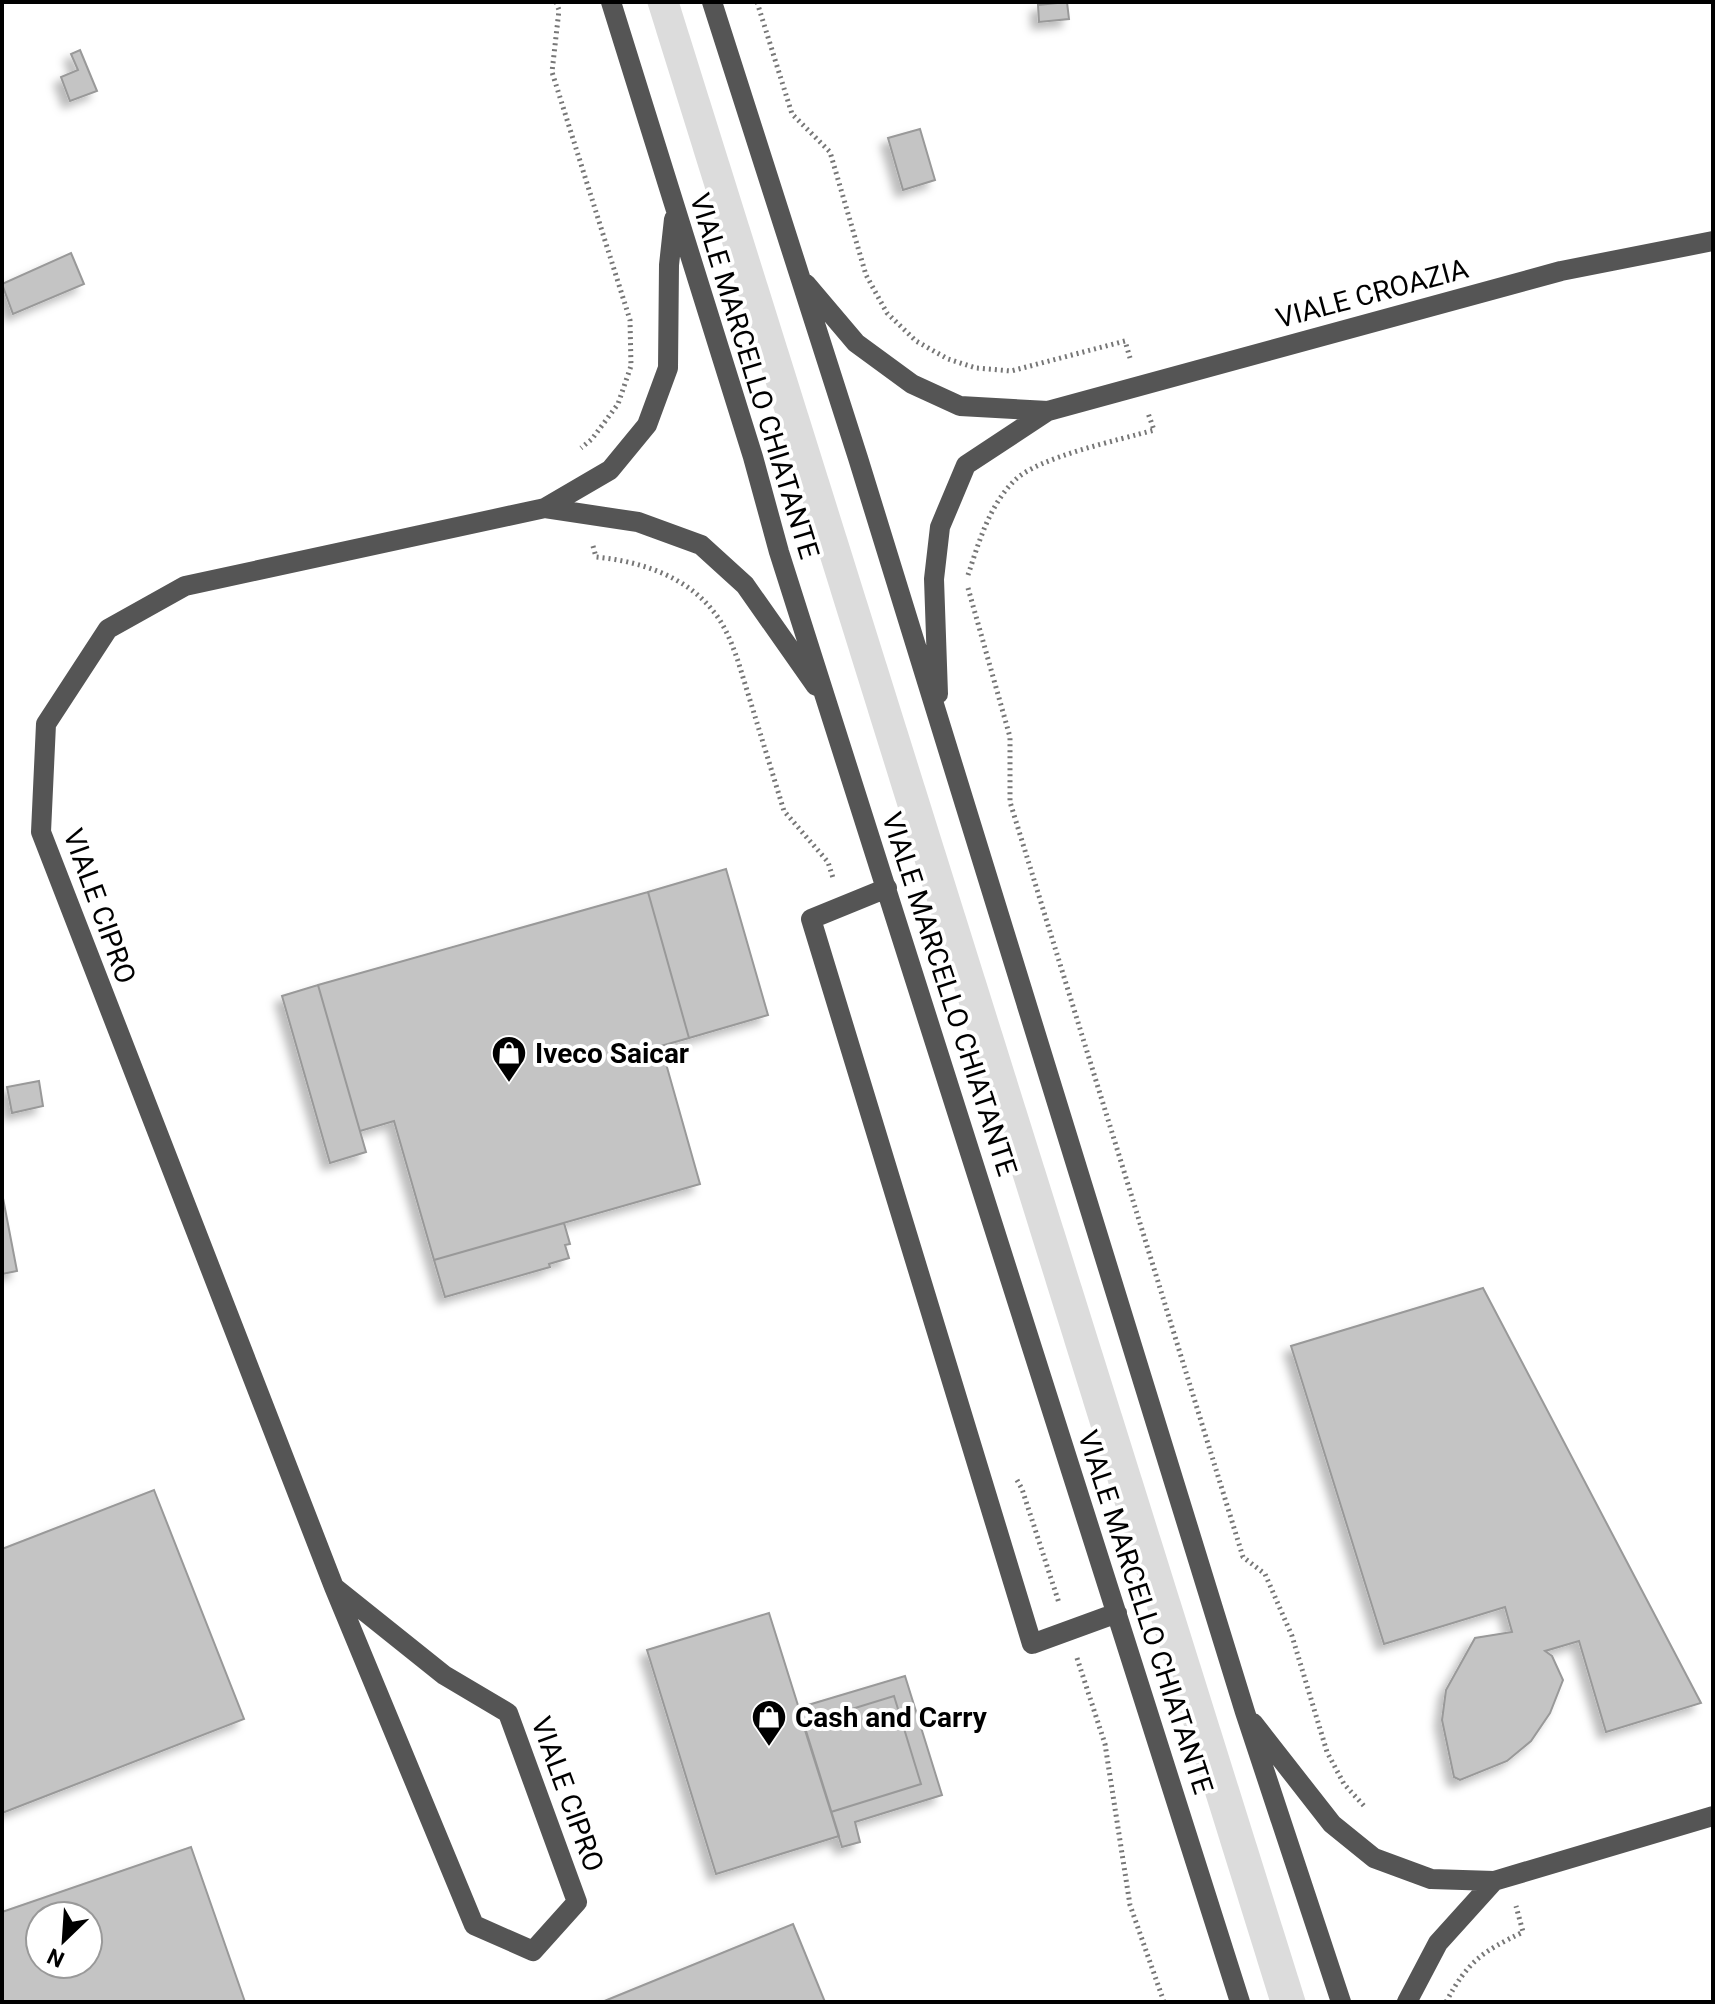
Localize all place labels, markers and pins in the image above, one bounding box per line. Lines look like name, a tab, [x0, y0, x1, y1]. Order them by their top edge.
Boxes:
shop icon: Iveco Saicar	[490, 1034, 528, 1084]
place label: Iveco Saicar	[535, 1037, 689, 1070]
shop icon: Cash and Carry	[750, 1698, 788, 1748]
place label: Cash and Carry	[795, 1701, 988, 1734]

